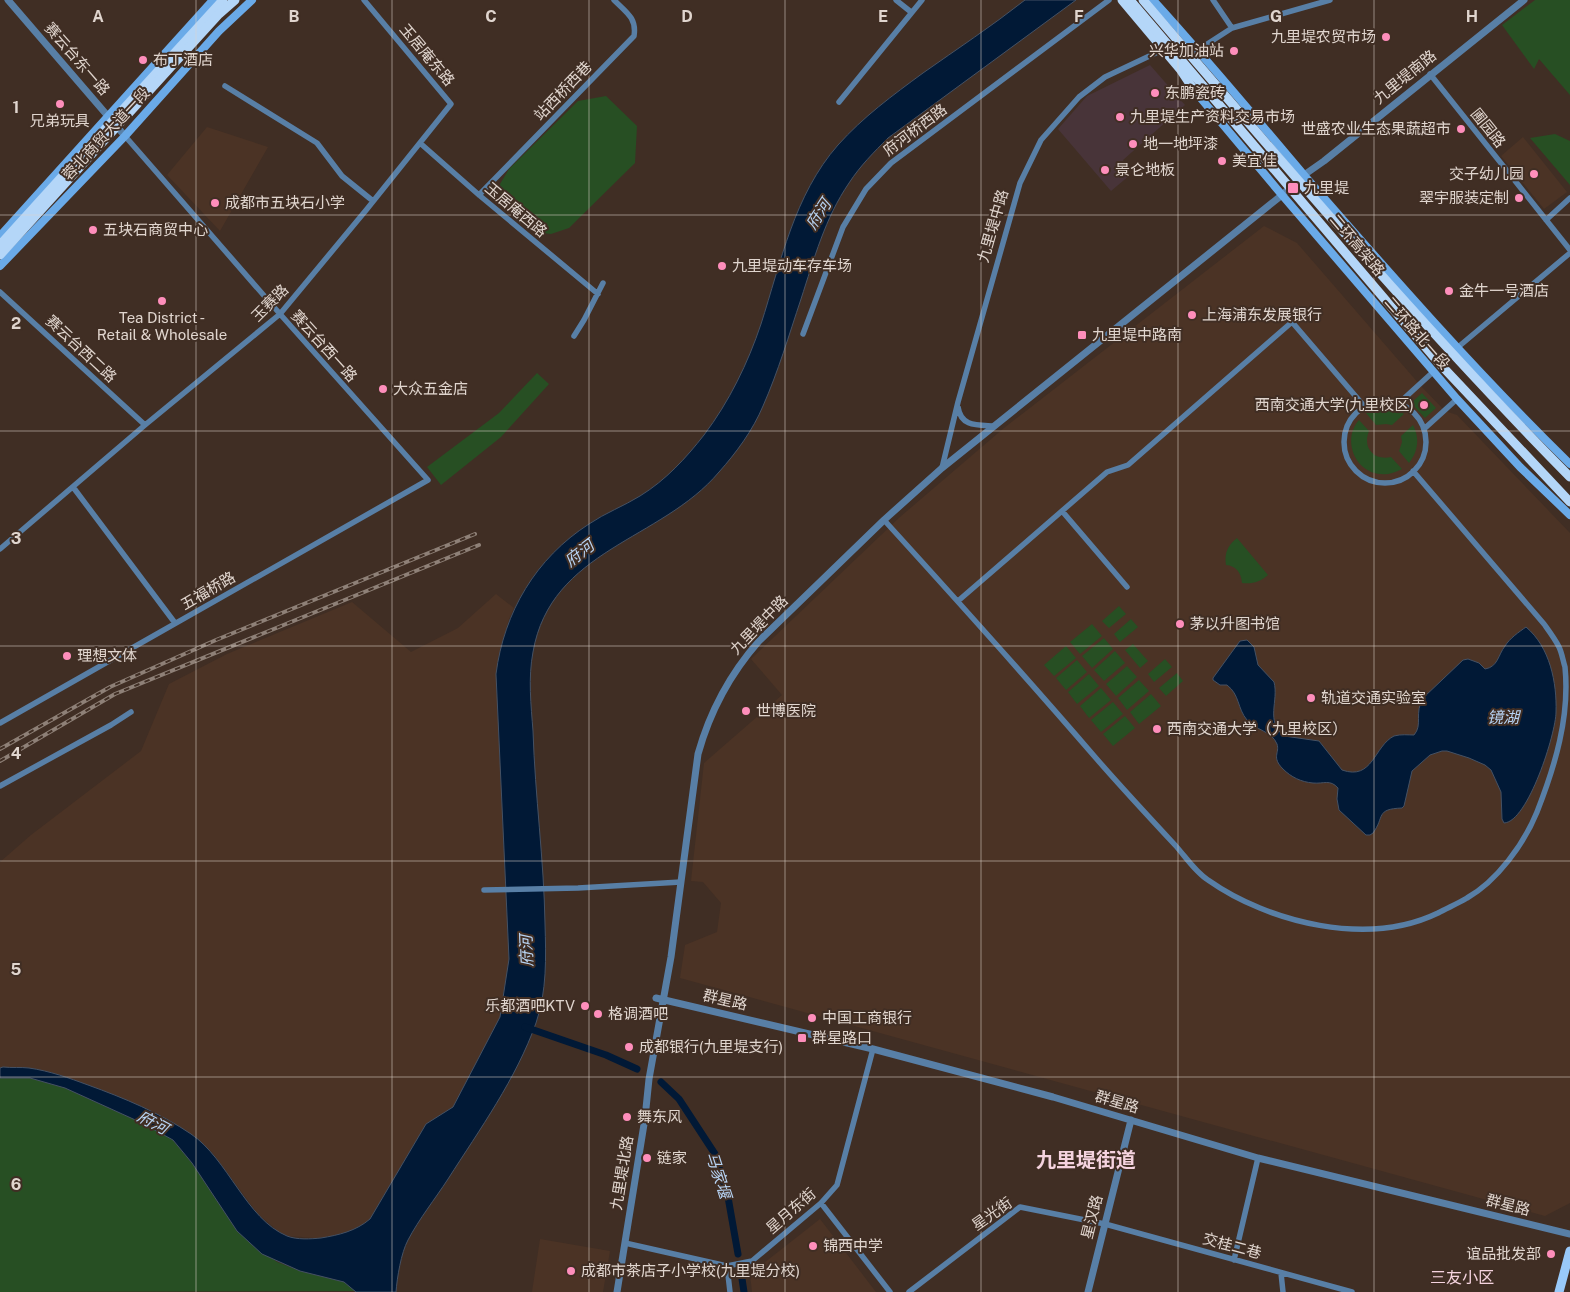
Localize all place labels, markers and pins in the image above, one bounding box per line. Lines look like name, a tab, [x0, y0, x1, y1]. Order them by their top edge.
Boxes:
place label: 九里堤农贸市场	[1271, 28, 1376, 45]
marker: 九里堤农贸市场	[1380, 31, 1392, 43]
place label: 兴华加油站	[1149, 42, 1224, 59]
marker: 兴华加油站	[1228, 45, 1240, 57]
place label: 布丁酒店	[153, 51, 213, 68]
marker: 布丁酒店	[137, 54, 149, 66]
place label: 东鹏瓷砖	[1165, 84, 1225, 101]
marker: 东鹏瓷砖	[1149, 87, 1161, 99]
marker: 兄弟玩具	[54, 98, 66, 110]
place label: 九里堤生产资料交易市场	[1130, 108, 1295, 125]
marker: 九里堤生产资料交易市场	[1114, 111, 1126, 123]
place label: 兄弟玩具	[30, 112, 90, 129]
place label: 世盛农业生态果蔬超市	[1301, 120, 1451, 137]
marker: 世盛农业生态果蔬超市	[1455, 123, 1467, 135]
place label: 地一地坪漆	[1143, 135, 1218, 152]
marker: 地一地坪漆	[1127, 138, 1139, 150]
place label: 美宜佳	[1232, 152, 1277, 169]
marker: 美宜佳	[1216, 155, 1228, 167]
place label: 景仑地板	[1115, 161, 1175, 178]
marker: 景仑地板	[1099, 164, 1111, 176]
place label: 交子幼儿园	[1449, 165, 1524, 182]
marker: 交子幼儿园	[1528, 168, 1540, 180]
place label: 九里堤	[1304, 179, 1349, 196]
marker: 九里堤	[1286, 181, 1300, 195]
place label: 翠宇服装定制	[1419, 189, 1509, 206]
marker: 翠宇服装定制	[1513, 192, 1525, 204]
place label: 成都市五块石小学	[225, 194, 345, 211]
marker: 成都市五块石小学	[209, 197, 221, 209]
place label: 五块石商贸中心	[103, 221, 208, 238]
marker: 五块石商贸中心	[87, 224, 99, 236]
place label: 九里堤动车存车场	[732, 257, 852, 274]
marker: 九里堤动车存车场	[716, 260, 728, 272]
place label: 金牛一号酒店	[1459, 282, 1549, 299]
marker: 金牛一号酒店	[1443, 285, 1455, 297]
marker: Tea District - Retail & Wholesale	[156, 295, 168, 307]
place label: 上海浦东发展银行	[1202, 306, 1322, 323]
place label: Tea District - Retail & Wholesale	[97, 309, 227, 343]
marker: 上海浦东发展银行	[1186, 309, 1198, 321]
place label: 九里堤中路南	[1092, 326, 1182, 343]
marker: 九里堤中路南	[1076, 329, 1088, 341]
place label: 大众五金店	[393, 380, 468, 397]
marker: 大众五金店	[377, 383, 389, 395]
place label: 西南交通大学(九里校区)	[1255, 396, 1414, 413]
marker: 西南交通大学(九里校区)	[1418, 399, 1430, 411]
place label: 茅以升图书馆	[1190, 615, 1280, 632]
marker: 茅以升图书馆	[1174, 618, 1186, 630]
place label: 理想文体	[77, 647, 137, 664]
marker: 理想文体	[61, 650, 73, 662]
place label: 轨道交通实验室	[1321, 689, 1426, 706]
marker: 轨道交通实验室	[1305, 692, 1317, 704]
place label: 世博医院	[756, 702, 816, 719]
marker: 世博医院	[740, 705, 752, 717]
place label: 西南交通大学（九里校区）	[1167, 720, 1347, 737]
marker: 西南交通大学（九里校区）	[1151, 723, 1163, 735]
place label: 乐都酒吧KTV	[485, 997, 575, 1014]
marker: 乐都酒吧KTV	[579, 1000, 591, 1012]
place label: 格调酒吧	[608, 1005, 668, 1022]
marker: 格调酒吧	[592, 1008, 604, 1020]
place label: 中国工商银行	[822, 1009, 912, 1026]
marker: 中国工商银行	[806, 1012, 818, 1024]
place label: 群星路口	[812, 1029, 872, 1046]
marker: 群星路口	[796, 1032, 808, 1044]
place label: 成都银行(九里堤支行)	[639, 1038, 783, 1055]
marker: 成都银行(九里堤支行)	[623, 1041, 635, 1053]
place label: 舞东风	[637, 1108, 682, 1125]
marker: 舞东风	[621, 1111, 633, 1123]
place label: 链家	[657, 1149, 687, 1166]
marker: 链家	[641, 1152, 653, 1164]
place label: 锦西中学	[823, 1237, 883, 1254]
marker: 锦西中学	[807, 1240, 819, 1252]
place label: 谊品批发部	[1466, 1245, 1541, 1262]
marker: 谊品批发部	[1545, 1248, 1557, 1260]
place label: 成都市茶店子小学校(九里堤分校)	[581, 1262, 800, 1279]
marker: 成都市茶店子小学校(九里堤分校)	[565, 1265, 577, 1277]

